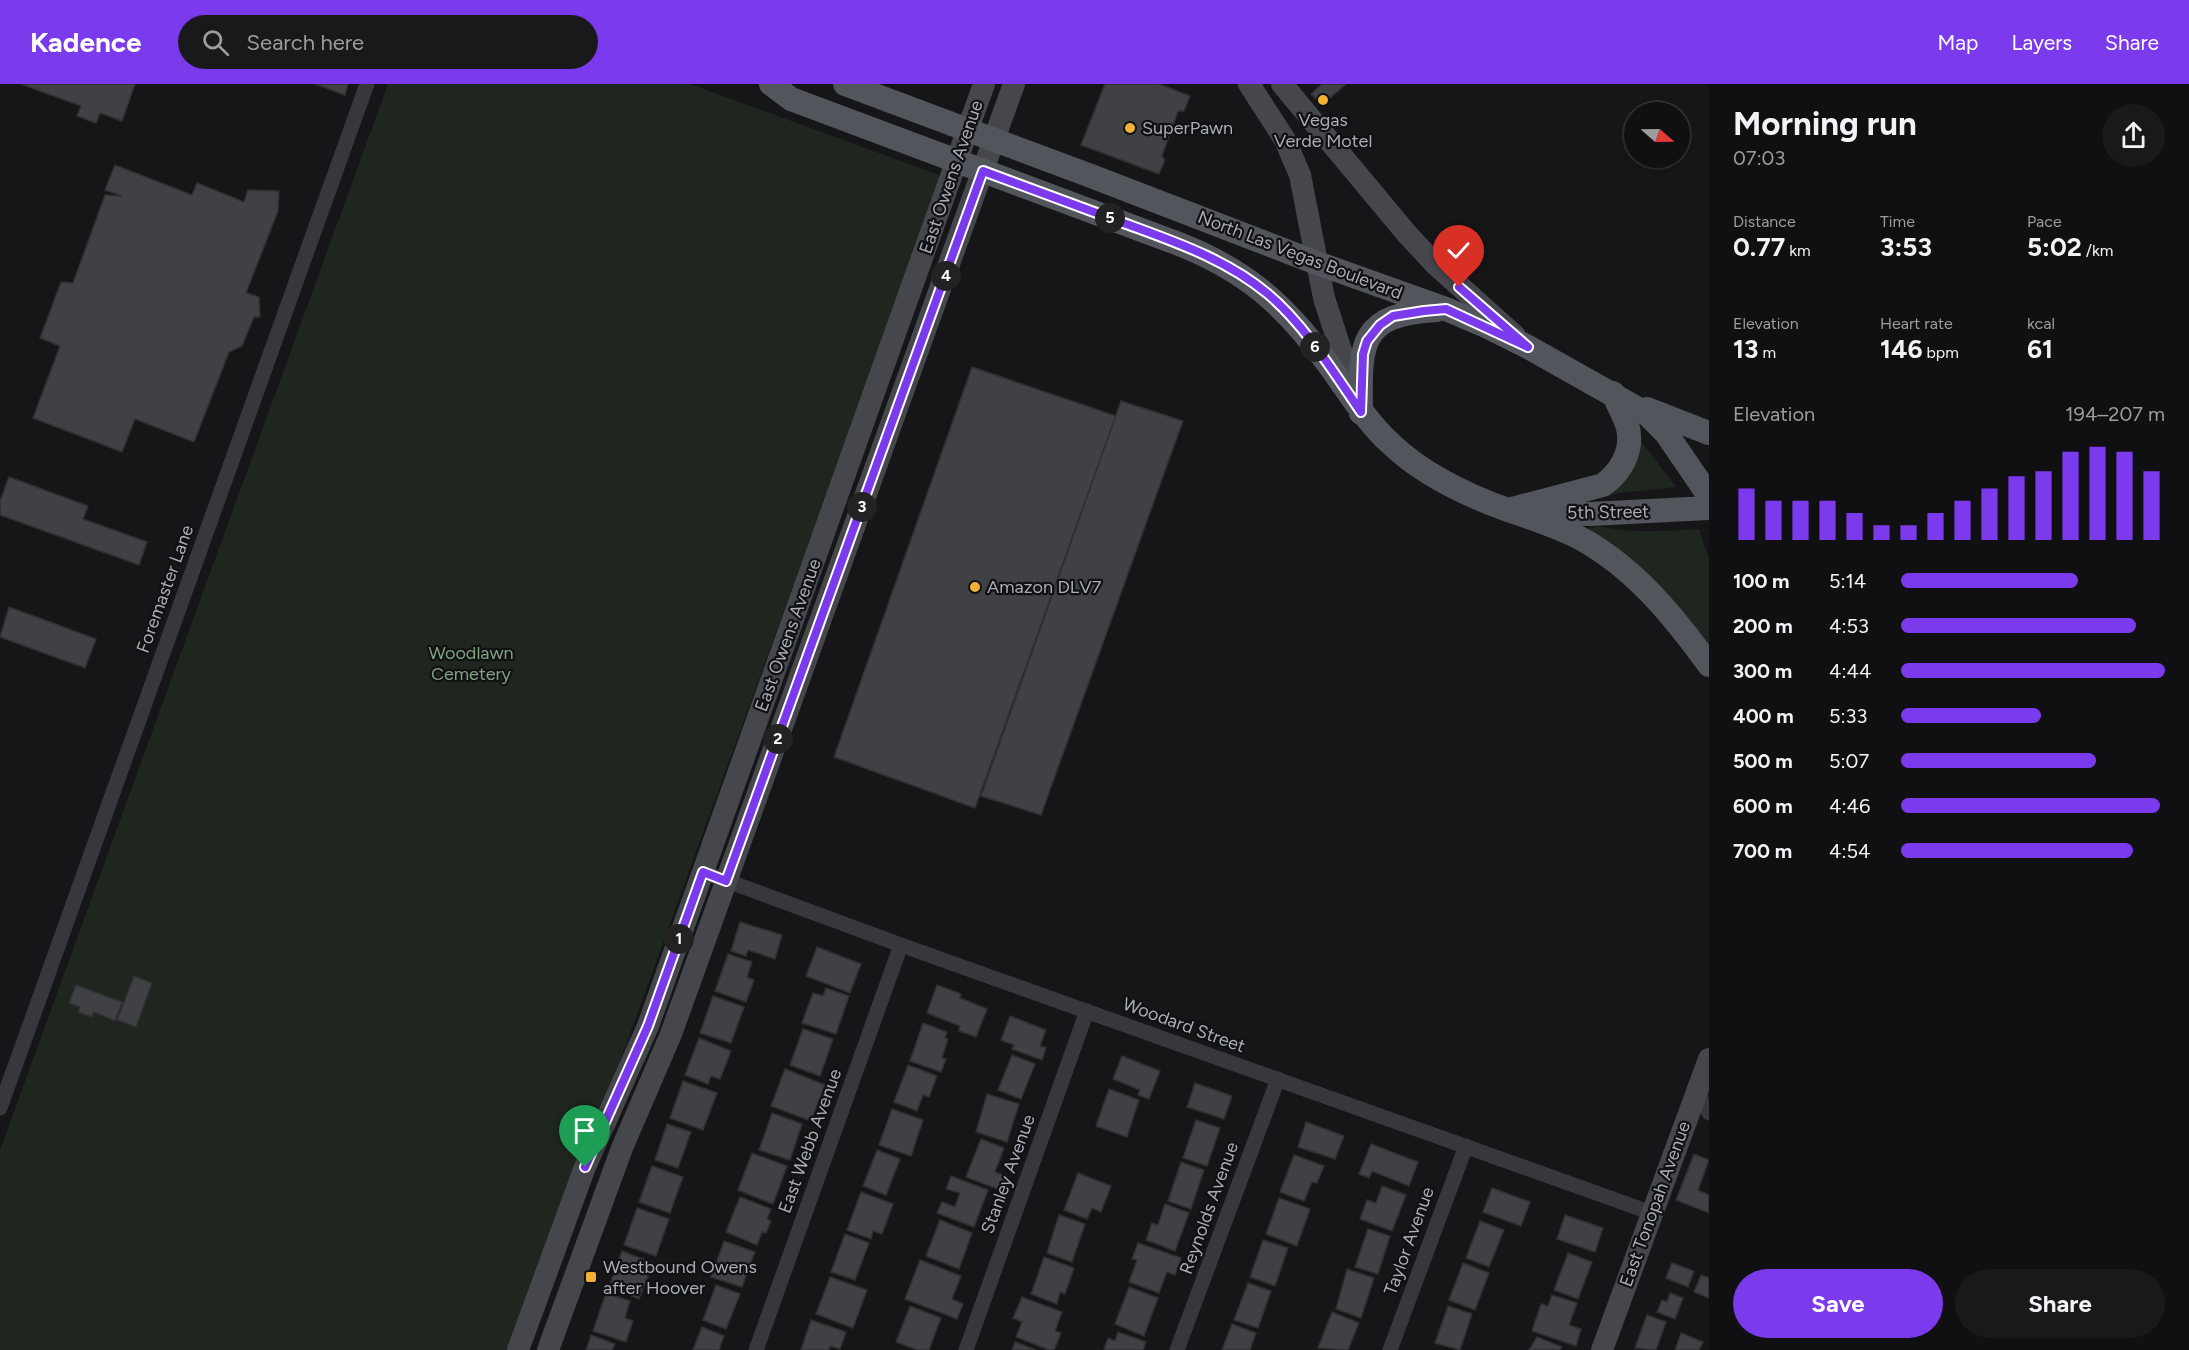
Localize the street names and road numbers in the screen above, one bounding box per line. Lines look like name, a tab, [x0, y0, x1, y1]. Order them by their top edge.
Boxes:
street label: East Owens Avenue	[914, 97, 988, 257]
street label: North Las Vegas Boulevard	[1195, 206, 1405, 304]
street label: 5th Street	[1567, 500, 1649, 524]
street label: Foremaster Lane	[132, 522, 198, 656]
street label: East Owens Avenue	[750, 555, 826, 714]
street label: Woodard Street	[1120, 993, 1248, 1057]
street label: East Webb Avenue	[774, 1066, 846, 1216]
street label: Stanley Avenue	[976, 1111, 1040, 1237]
street label: East Tonopah Avenue	[1615, 1118, 1695, 1290]
street label: Reynolds Avenue	[1175, 1139, 1243, 1277]
street label: Taylor Avenue	[1379, 1184, 1439, 1298]

